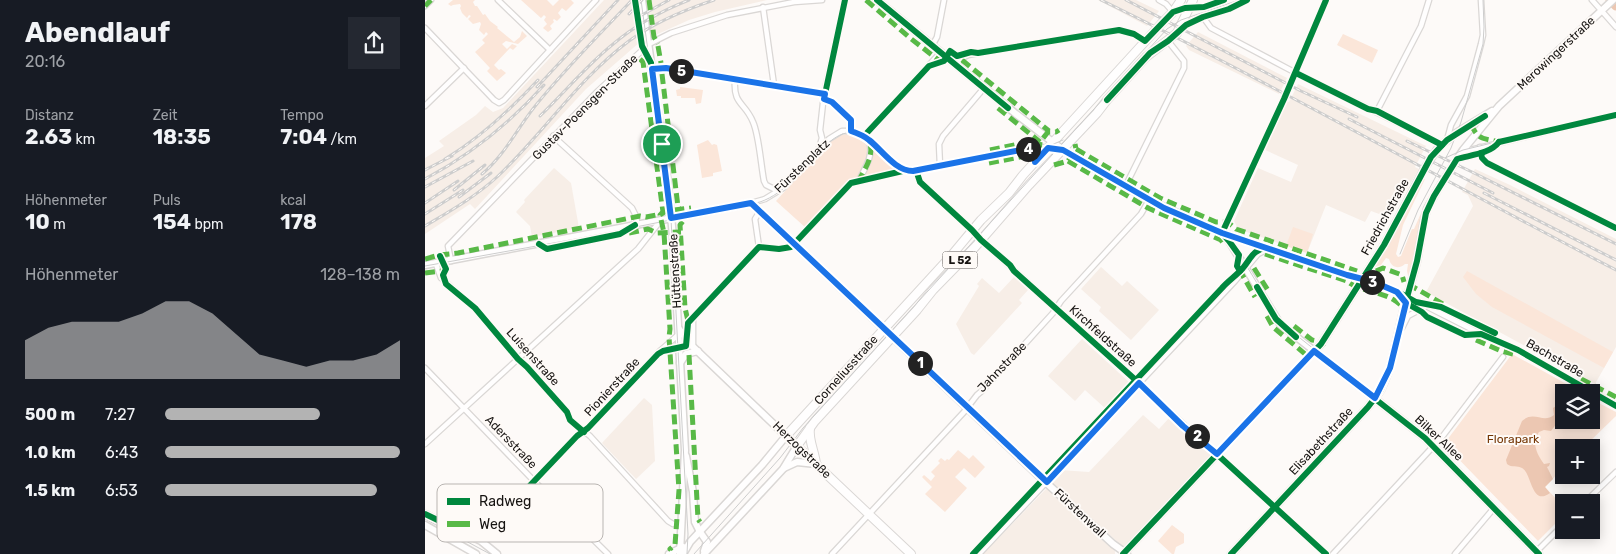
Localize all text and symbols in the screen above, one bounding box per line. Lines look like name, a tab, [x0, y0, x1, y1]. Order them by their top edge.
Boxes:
street label: Merowingerstraße	[1514, 13, 1598, 93]
text: Abendlauf	[25, 16, 170, 49]
button: share	[348, 17, 400, 69]
street label: Gustav-Poensgen-Straße	[529, 51, 641, 163]
text: 20:16	[25, 52, 65, 71]
pin: 5	[669, 58, 693, 84]
text: 5	[677, 63, 686, 80]
text: Distanz	[25, 107, 74, 124]
text: Zeit	[153, 107, 178, 124]
text: Tempo	[280, 107, 324, 124]
pin	[641, 123, 683, 165]
text: 2.63	[25, 124, 72, 149]
text: 18:35	[153, 124, 211, 149]
text: 7:04	[280, 124, 327, 149]
icon: arrive	[648, 130, 676, 158]
text: km	[72, 131, 95, 148]
text: /km	[327, 131, 357, 148]
street label: Fürstenplatz	[772, 136, 832, 196]
pin: 4	[1015, 136, 1041, 162]
text: 4	[1024, 141, 1033, 158]
street label: Friedrichstraße	[1358, 176, 1412, 258]
text: Höhenmeter	[25, 192, 107, 209]
text: Puls	[153, 192, 181, 209]
text: kcal	[280, 192, 306, 209]
text: 10	[25, 209, 50, 234]
text: 154	[153, 209, 191, 234]
text: 178	[280, 209, 317, 234]
text: m	[50, 216, 66, 233]
text: bpm	[191, 216, 224, 233]
street label: Hüttenstraße	[666, 233, 684, 309]
road number: L 52	[943, 252, 977, 268]
text: Höhenmeter	[25, 265, 118, 284]
text: 128–138 m	[320, 265, 400, 284]
pin: 3	[1359, 270, 1385, 294]
text: 3	[1368, 274, 1377, 291]
street label: Kirchfeldstraße	[1067, 302, 1140, 370]
street label: Luisenstraße	[504, 325, 563, 389]
street label: Corneliusstraße	[811, 332, 881, 407]
street label: Bachstraße	[1524, 336, 1587, 380]
street label: Jahnstraße	[975, 339, 1030, 395]
pin: 1	[907, 350, 933, 376]
street label: Pionierstraße	[581, 355, 643, 419]
text: 1	[917, 355, 924, 372]
map controls	[1555, 384, 1600, 539]
button: layers	[1555, 384, 1600, 429]
street label: Elisabethstraße	[1286, 404, 1356, 478]
text: 500 m	[25, 405, 75, 424]
text: 7:27	[105, 405, 135, 424]
street label: Bilker Allee	[1412, 412, 1466, 464]
street label: Adersstraße	[482, 413, 540, 472]
street label: Herzogstraße	[770, 419, 834, 481]
pin: 2	[1185, 424, 1209, 448]
text: 2	[1193, 428, 1202, 445]
park label: Florapark	[1487, 432, 1540, 446]
button: +	[1555, 439, 1600, 484]
text: 1.0 km	[25, 443, 76, 462]
text: 6:43	[105, 443, 138, 462]
text: 1.5 km	[25, 481, 75, 500]
text: 6:53	[105, 481, 138, 500]
legend	[437, 484, 603, 542]
street label: Fürstenwall	[1051, 486, 1109, 540]
text: Radweg	[479, 493, 531, 510]
button: −	[1555, 494, 1600, 539]
text: Weg	[479, 516, 506, 533]

